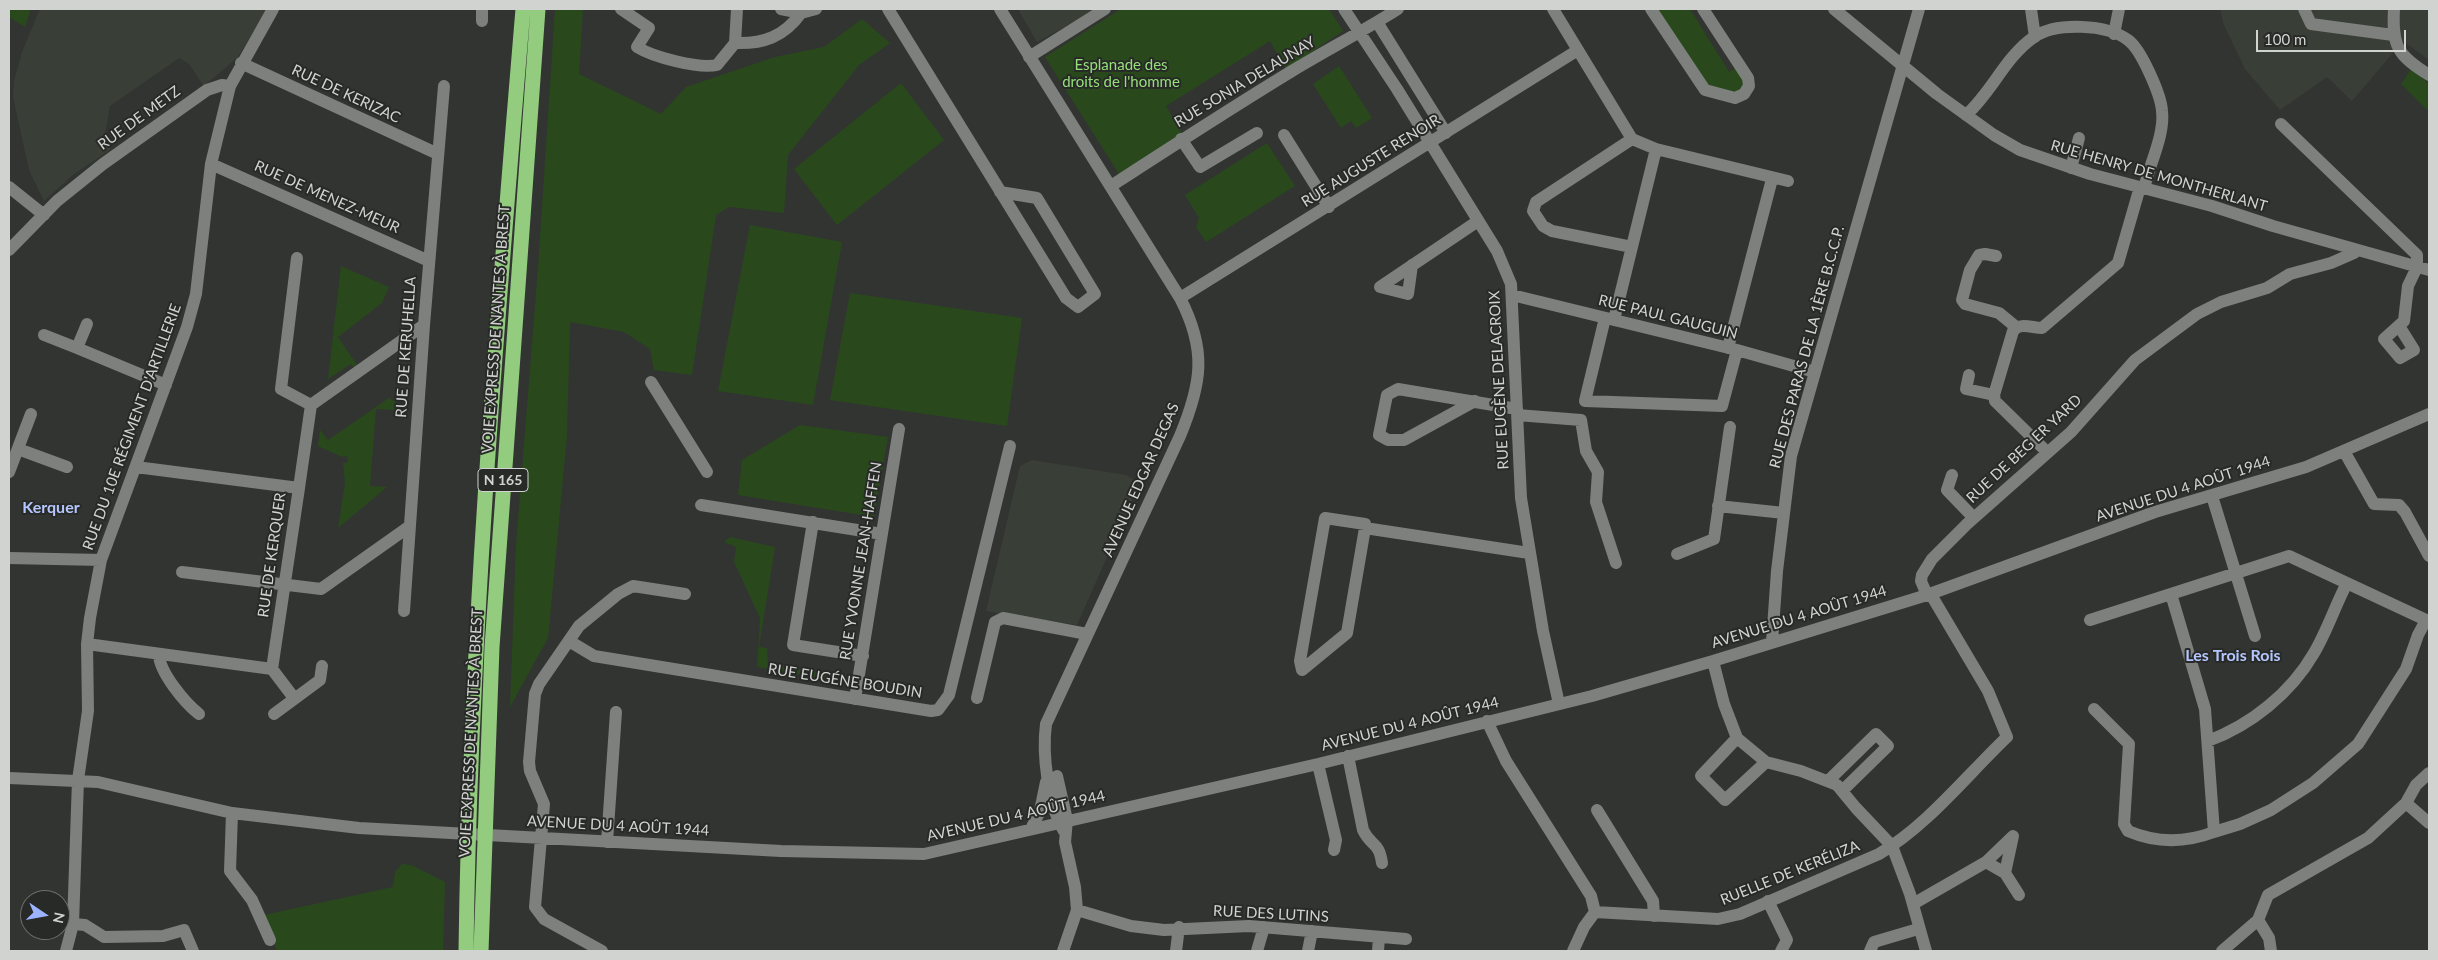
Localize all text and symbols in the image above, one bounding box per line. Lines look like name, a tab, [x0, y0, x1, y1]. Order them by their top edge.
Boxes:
scale bar	[2258, 20, 2408, 52]
text: 100 m	[2264, 30, 2306, 48]
street label: RUE SONIA DELAUNAY	[1171, 33, 1319, 131]
park label: Esplanade des droits de l'homme	[1062, 56, 1180, 91]
street label: RUE DE KERIZAC	[289, 61, 403, 127]
street label: RUE DE METZ	[94, 82, 184, 154]
street label: RUE AUGUSTE RENOIR	[1298, 111, 1444, 211]
street label: RUE HENRY DE MONTHERLANT	[2049, 136, 2269, 216]
street label: RUE DE MENEZ-MEUR	[252, 157, 402, 237]
street label: VOIE EXPRESS DE NANTES À BREST	[478, 204, 514, 454]
street label: RUE DES PARAS DE LA 1ÈRE B.C.C.P.	[1766, 224, 1848, 470]
street label: RUE DE KERUHELLA	[392, 276, 420, 418]
street label: RUE EUGÈNE DELACROIX	[1485, 290, 1513, 470]
street label: RUE PAUL GAUGUIN	[1596, 291, 1740, 343]
street label: RUE DU 10E RÉGIMENT D'ARTILLERIE	[79, 301, 185, 553]
street label: RUE DE BEG ER YARD	[1963, 391, 2085, 507]
street label: AVENUE EDGAR DEGAS	[1099, 400, 1183, 560]
street label: AVENUE DU 4 AOÛT 1944	[2093, 452, 2273, 526]
street label: RUE YVONNE JEAN-HAFFEN	[836, 461, 886, 661]
road number: N 165	[478, 468, 528, 492]
street label: RUE DE KERQUER	[254, 491, 290, 619]
district label: Kerquer	[22, 498, 80, 518]
street label: AVENUE DU 4 AOÛT 1944	[1709, 582, 1889, 652]
street label: VOIE EXPRESS DE NANTES À BREST	[455, 608, 487, 858]
district label: Les Trois Rois	[2185, 646, 2281, 666]
street label: RUE EUGÉNE BOUDIN	[767, 660, 923, 702]
street label: AVENUE DU 4 AOÛT 1944	[1319, 693, 1501, 755]
street label: AVENUE DU 4 AOÛT 1944	[925, 787, 1107, 845]
street label: AVENUE DU 4 AOÛT 1944	[526, 812, 710, 840]
street label: RUELLE DE KERÉLIZA	[1718, 837, 1862, 909]
north arrow	[20, 890, 70, 940]
street label: RUE DES LUTINS	[1213, 902, 1329, 926]
text: N	[50, 911, 69, 925]

